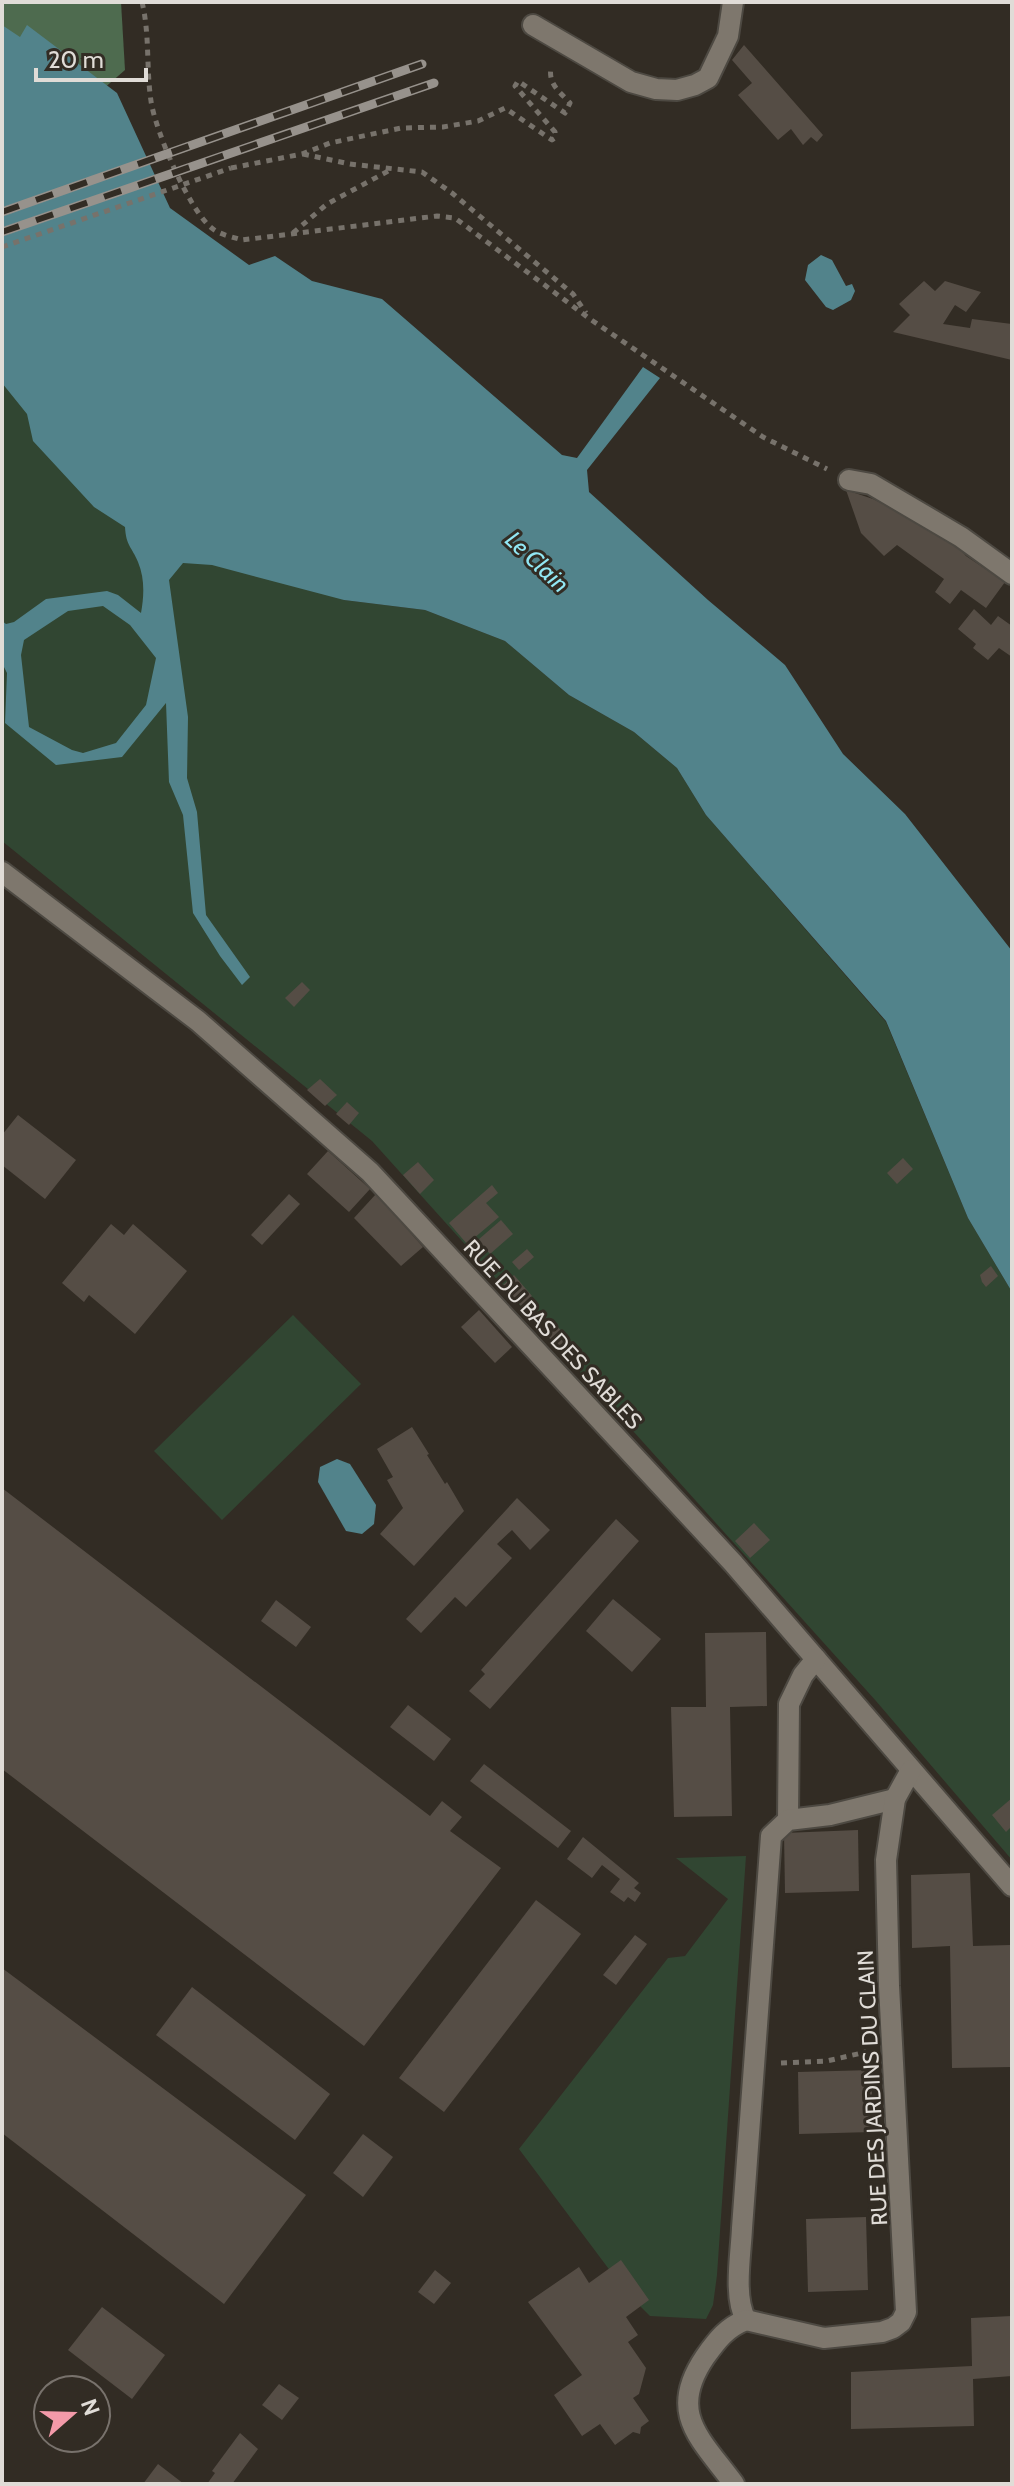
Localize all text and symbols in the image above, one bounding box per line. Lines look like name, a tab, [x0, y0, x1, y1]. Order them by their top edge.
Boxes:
scale bar	[36, 32, 146, 82]
text: 20 m	[48, 45, 104, 74]
water label: Le Clain	[500, 525, 575, 598]
street label: RUE DU BAS DES SABLES	[458, 1234, 648, 1435]
street label: RUE DES JARDINS DU CLAIN	[852, 1950, 893, 2226]
north arrow	[32, 2374, 112, 2454]
text: N	[75, 2395, 106, 2419]

